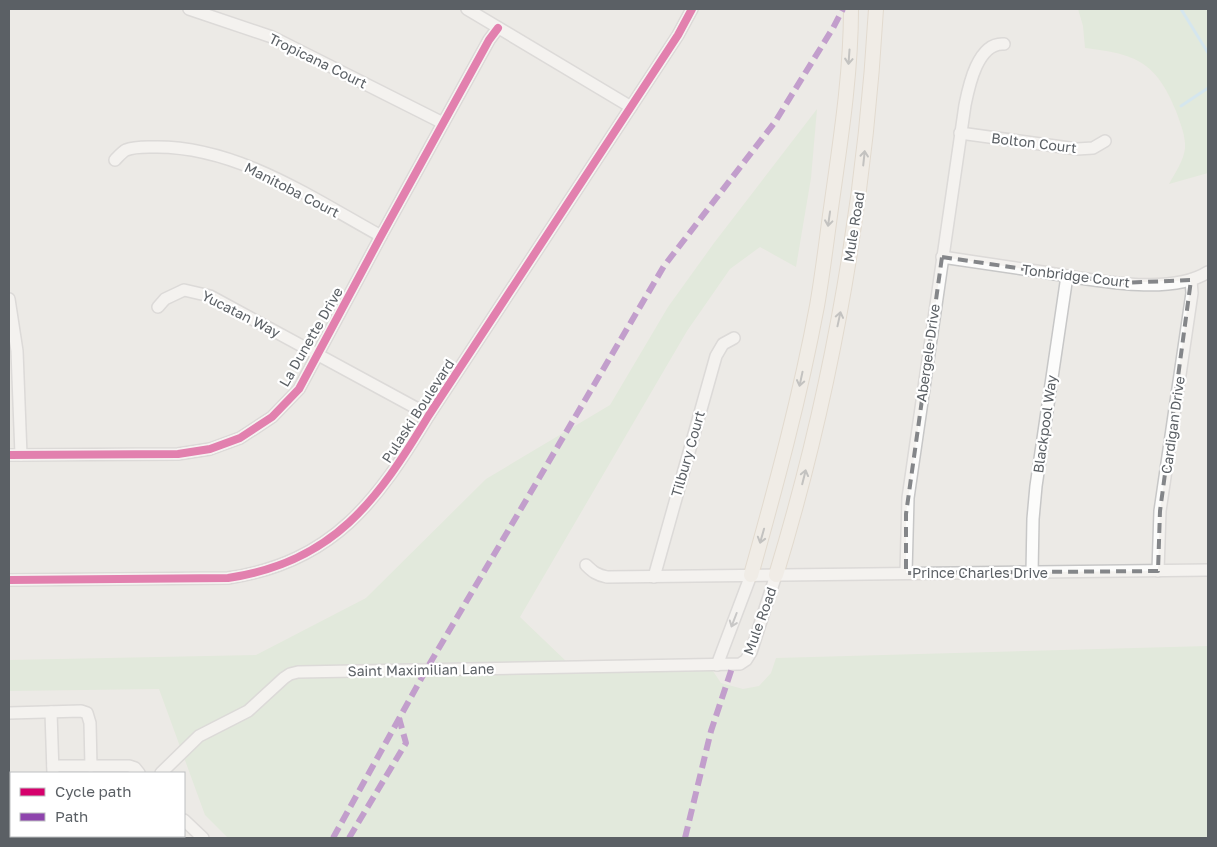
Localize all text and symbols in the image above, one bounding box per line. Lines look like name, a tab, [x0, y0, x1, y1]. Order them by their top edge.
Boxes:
street label: Tropicana Court	[266, 30, 370, 92]
one-way arrow	[844, 49, 854, 65]
street label: Bolton Court	[990, 129, 1078, 156]
one-way arrow	[859, 150, 869, 166]
street label: Manitoba Court	[242, 158, 342, 221]
street label: Mule Road	[840, 191, 867, 263]
one-way arrow	[824, 210, 834, 226]
street label: Tonbridge Court	[1021, 260, 1131, 291]
street label: La Dunette Drive	[275, 284, 346, 389]
street label: Yucatan Way	[199, 286, 284, 341]
street label: Abergele Drive	[912, 303, 943, 403]
one-way arrow	[835, 311, 844, 327]
street label: Pulaski Boulevard	[378, 356, 457, 466]
one-way arrow	[796, 370, 806, 386]
street label: Blackpool Way	[1029, 374, 1060, 474]
street label: Cardigan Drive	[1157, 375, 1188, 475]
street label: Tilbury Court	[667, 409, 708, 499]
one-way arrow	[800, 470, 809, 486]
one-way arrow	[757, 528, 766, 544]
street label: Prince Charles Drive	[912, 564, 1048, 581]
street label: Mule Road	[739, 585, 780, 657]
one-way arrow	[729, 612, 738, 627]
street label: Saint Maximilian Lane	[347, 660, 495, 679]
legend	[10, 772, 185, 837]
text: Cycle path	[55, 782, 131, 800]
text: Path	[55, 807, 88, 825]

